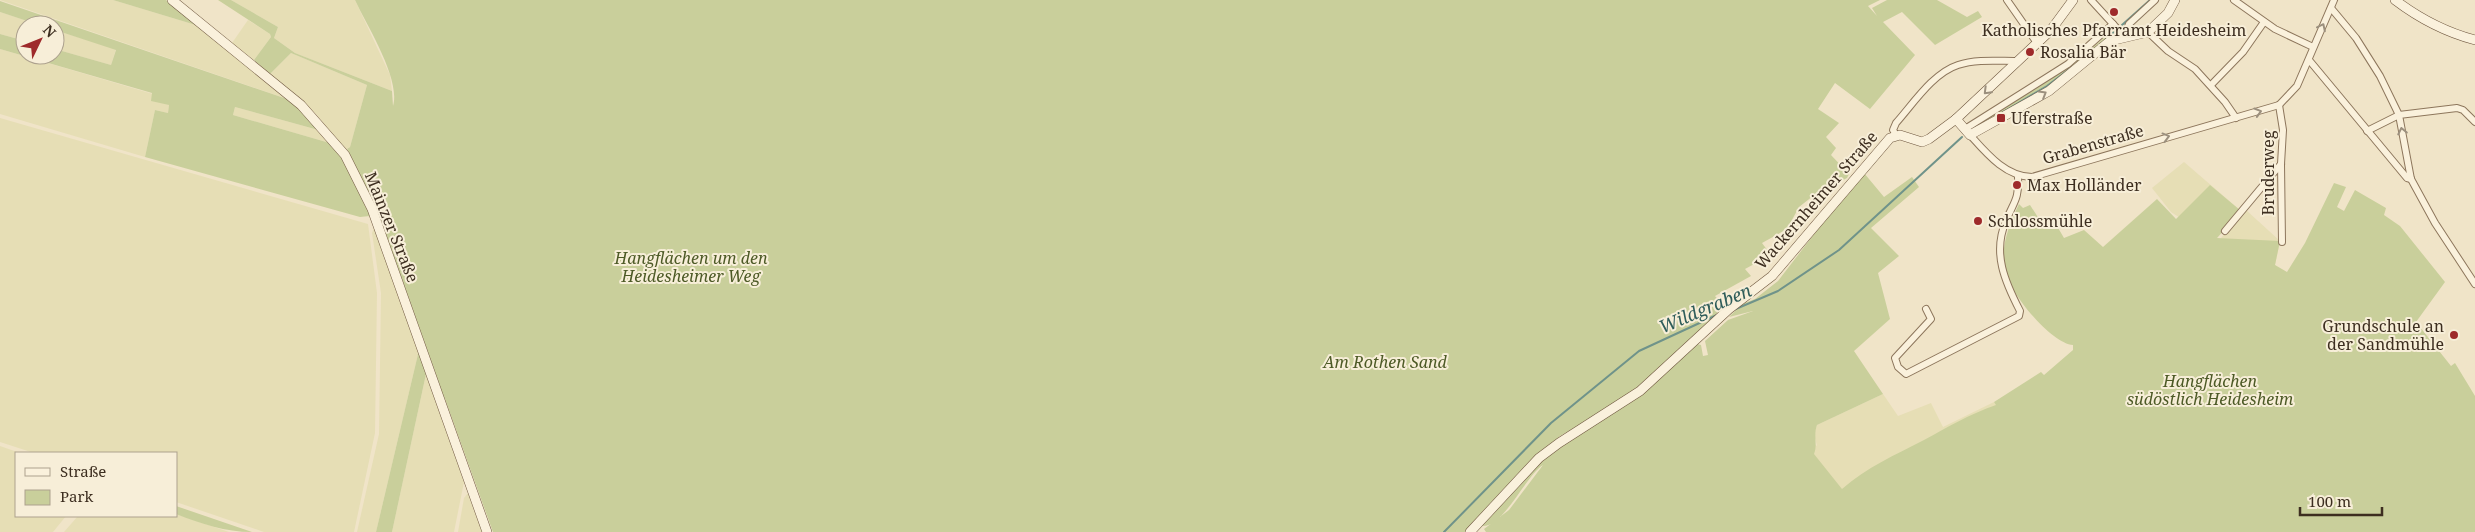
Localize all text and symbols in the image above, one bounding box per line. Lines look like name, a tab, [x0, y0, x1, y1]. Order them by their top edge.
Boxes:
marker: Katholisches Pfarramt Heidesheim	[2108, 6, 2120, 18]
north arrow	[15, 15, 65, 65]
place label: Katholisches Pfarramt Heidesheim	[1982, 19, 2246, 41]
text: N	[39, 20, 61, 41]
one-way arrow	[2316, 23, 2326, 32]
place label: Rosalia Bär	[2040, 41, 2127, 63]
marker: Rosalia Bär	[2024, 46, 2036, 58]
one-way arrow	[1984, 85, 1993, 94]
one-way arrow	[2038, 91, 2047, 101]
place label: Uferstraße	[2011, 107, 2092, 129]
one-way arrow	[2253, 107, 2261, 117]
marker: Uferstraße	[1995, 112, 2007, 124]
street label: Grabenstraße	[2040, 119, 2146, 169]
street label: Wackernheimer Straße	[1750, 126, 1882, 274]
one-way arrow	[2397, 127, 2408, 136]
street label: Bruderweg	[2257, 130, 2279, 216]
one-way arrow	[2161, 133, 2169, 143]
street label: Mainzer Straße	[360, 168, 424, 286]
place label: Max Holländer	[2027, 174, 2142, 196]
marker: Max Holländer	[2011, 179, 2023, 191]
place label: Schlossmühle	[1988, 210, 2092, 232]
marker: Schlossmühle	[1972, 215, 1984, 227]
park label: Hangflächen um den Heidesheimer Weg	[613, 247, 768, 287]
water label: Wildgraben	[1655, 278, 1755, 338]
place label: Grundschule an der Sandmühle	[2322, 315, 2444, 355]
marker: Grundschule an der Sandmühle	[2448, 329, 2460, 341]
park label: Am Rothen Sand	[1322, 351, 1447, 373]
park label: Hangflächen südöstlich Heidesheim	[2127, 370, 2294, 410]
legend	[15, 452, 178, 517]
text: Straße	[60, 461, 106, 481]
scale bar	[2300, 484, 2382, 516]
text: Park	[60, 486, 94, 506]
text: 100 m	[2308, 491, 2351, 511]

